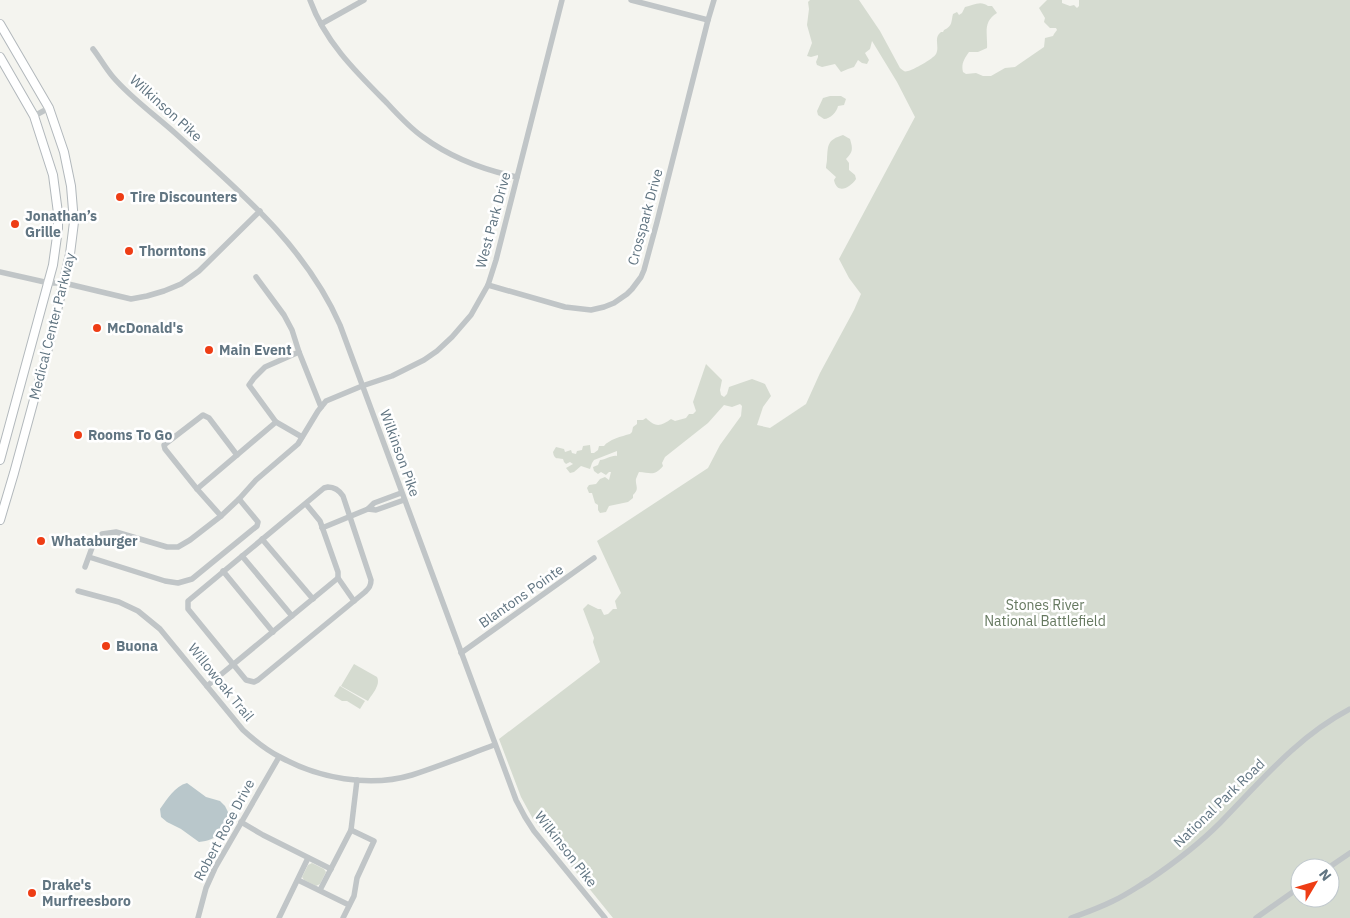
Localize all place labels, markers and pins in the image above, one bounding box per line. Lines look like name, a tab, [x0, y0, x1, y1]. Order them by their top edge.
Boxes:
place label: Tire Discounters	[130, 188, 237, 206]
marker: Tire Discounters	[114, 191, 126, 203]
place label: Jonathan’s Grille	[25, 207, 97, 241]
marker: Jonathan’s Grille	[9, 218, 21, 230]
place label: Thorntons	[139, 242, 206, 260]
marker: Thorntons	[123, 245, 135, 257]
place label: McDonald's	[107, 319, 183, 337]
marker: McDonald's	[91, 322, 103, 334]
place label: Main Event	[219, 341, 292, 359]
marker: Main Event	[203, 344, 215, 356]
place label: Rooms To Go	[88, 426, 172, 444]
marker: Rooms To Go	[72, 429, 84, 441]
place label: Whataburger	[51, 532, 138, 550]
marker: Whataburger	[35, 535, 47, 547]
place label: Buona	[116, 637, 158, 655]
marker: Buona	[100, 640, 112, 652]
place label: Drake's Murfreesboro	[42, 876, 131, 910]
marker: Drake's Murfreesboro	[26, 887, 38, 899]

